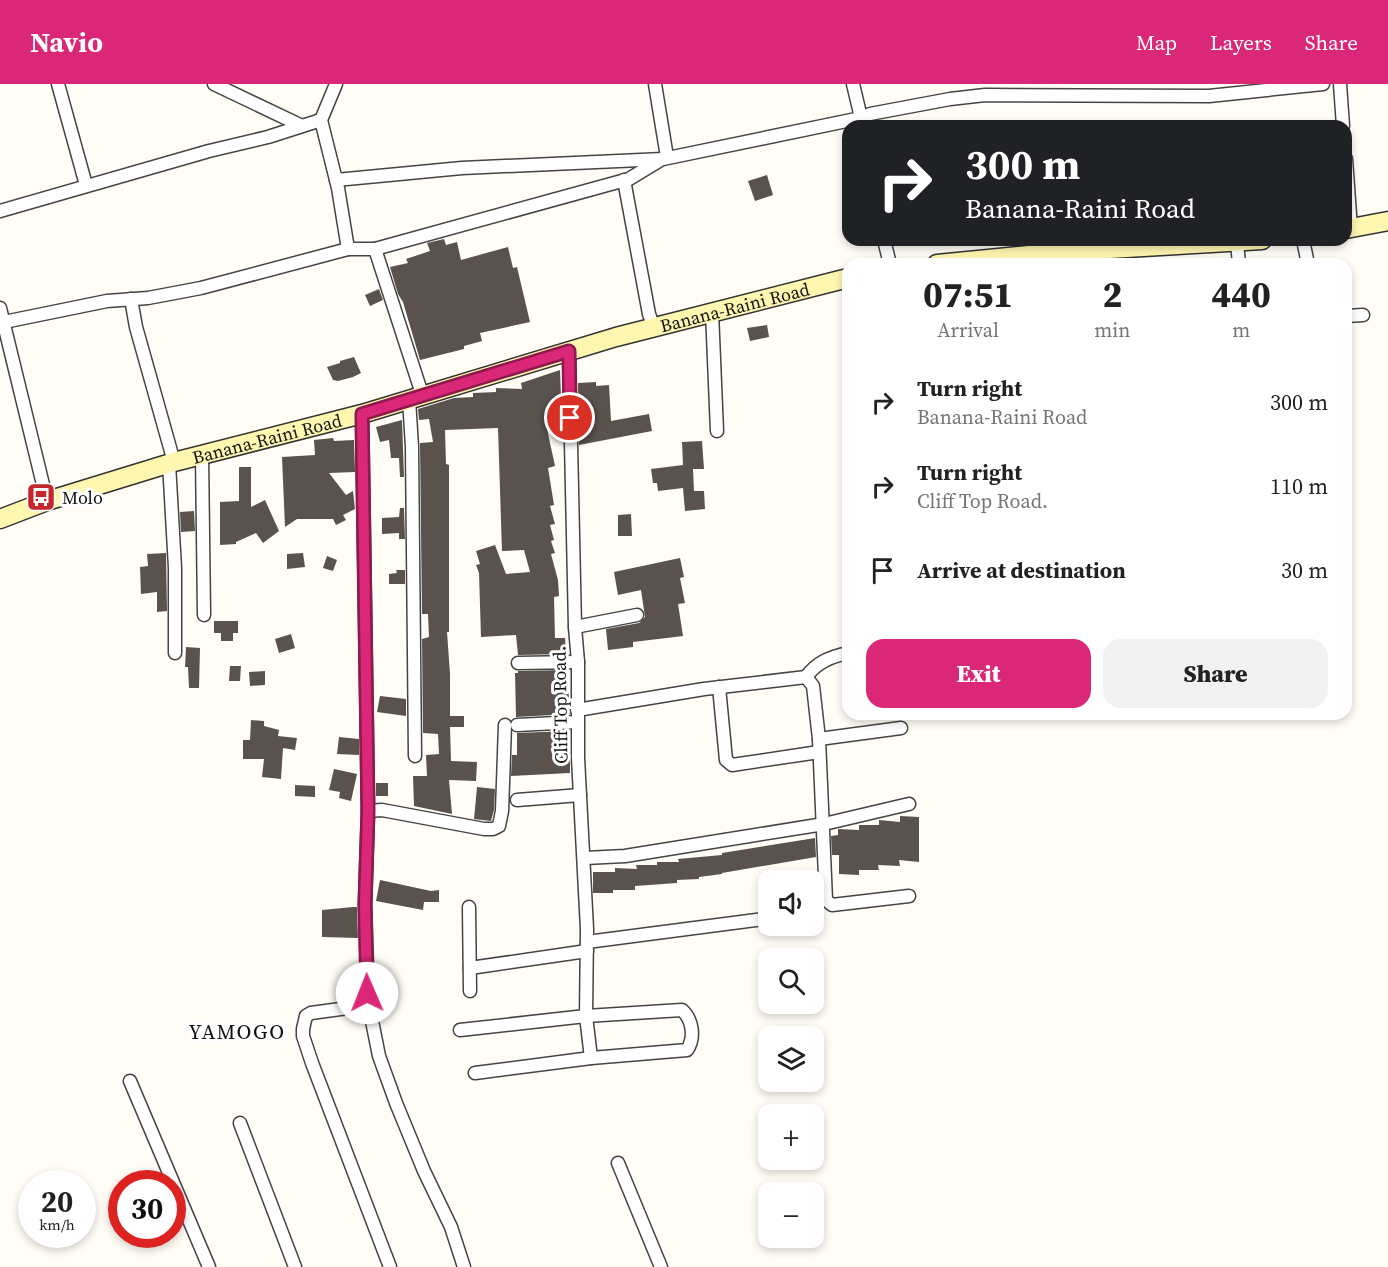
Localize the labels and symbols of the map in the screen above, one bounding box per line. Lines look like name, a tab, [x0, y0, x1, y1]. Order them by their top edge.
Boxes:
street label: Banana-Raini Road	[657, 276, 812, 338]
pin	[544, 392, 595, 443]
street label: Banana-Raini Road	[189, 407, 344, 469]
bus stop icon: Molo	[25, 481, 57, 513]
place label: Molo	[62, 485, 103, 510]
street label: Cliff Top Road.	[546, 646, 574, 764]
position arrow	[335, 961, 399, 1025]
district label: YAMOGO	[188, 1017, 286, 1046]
speed limit sign: 30	[108, 1170, 186, 1248]

